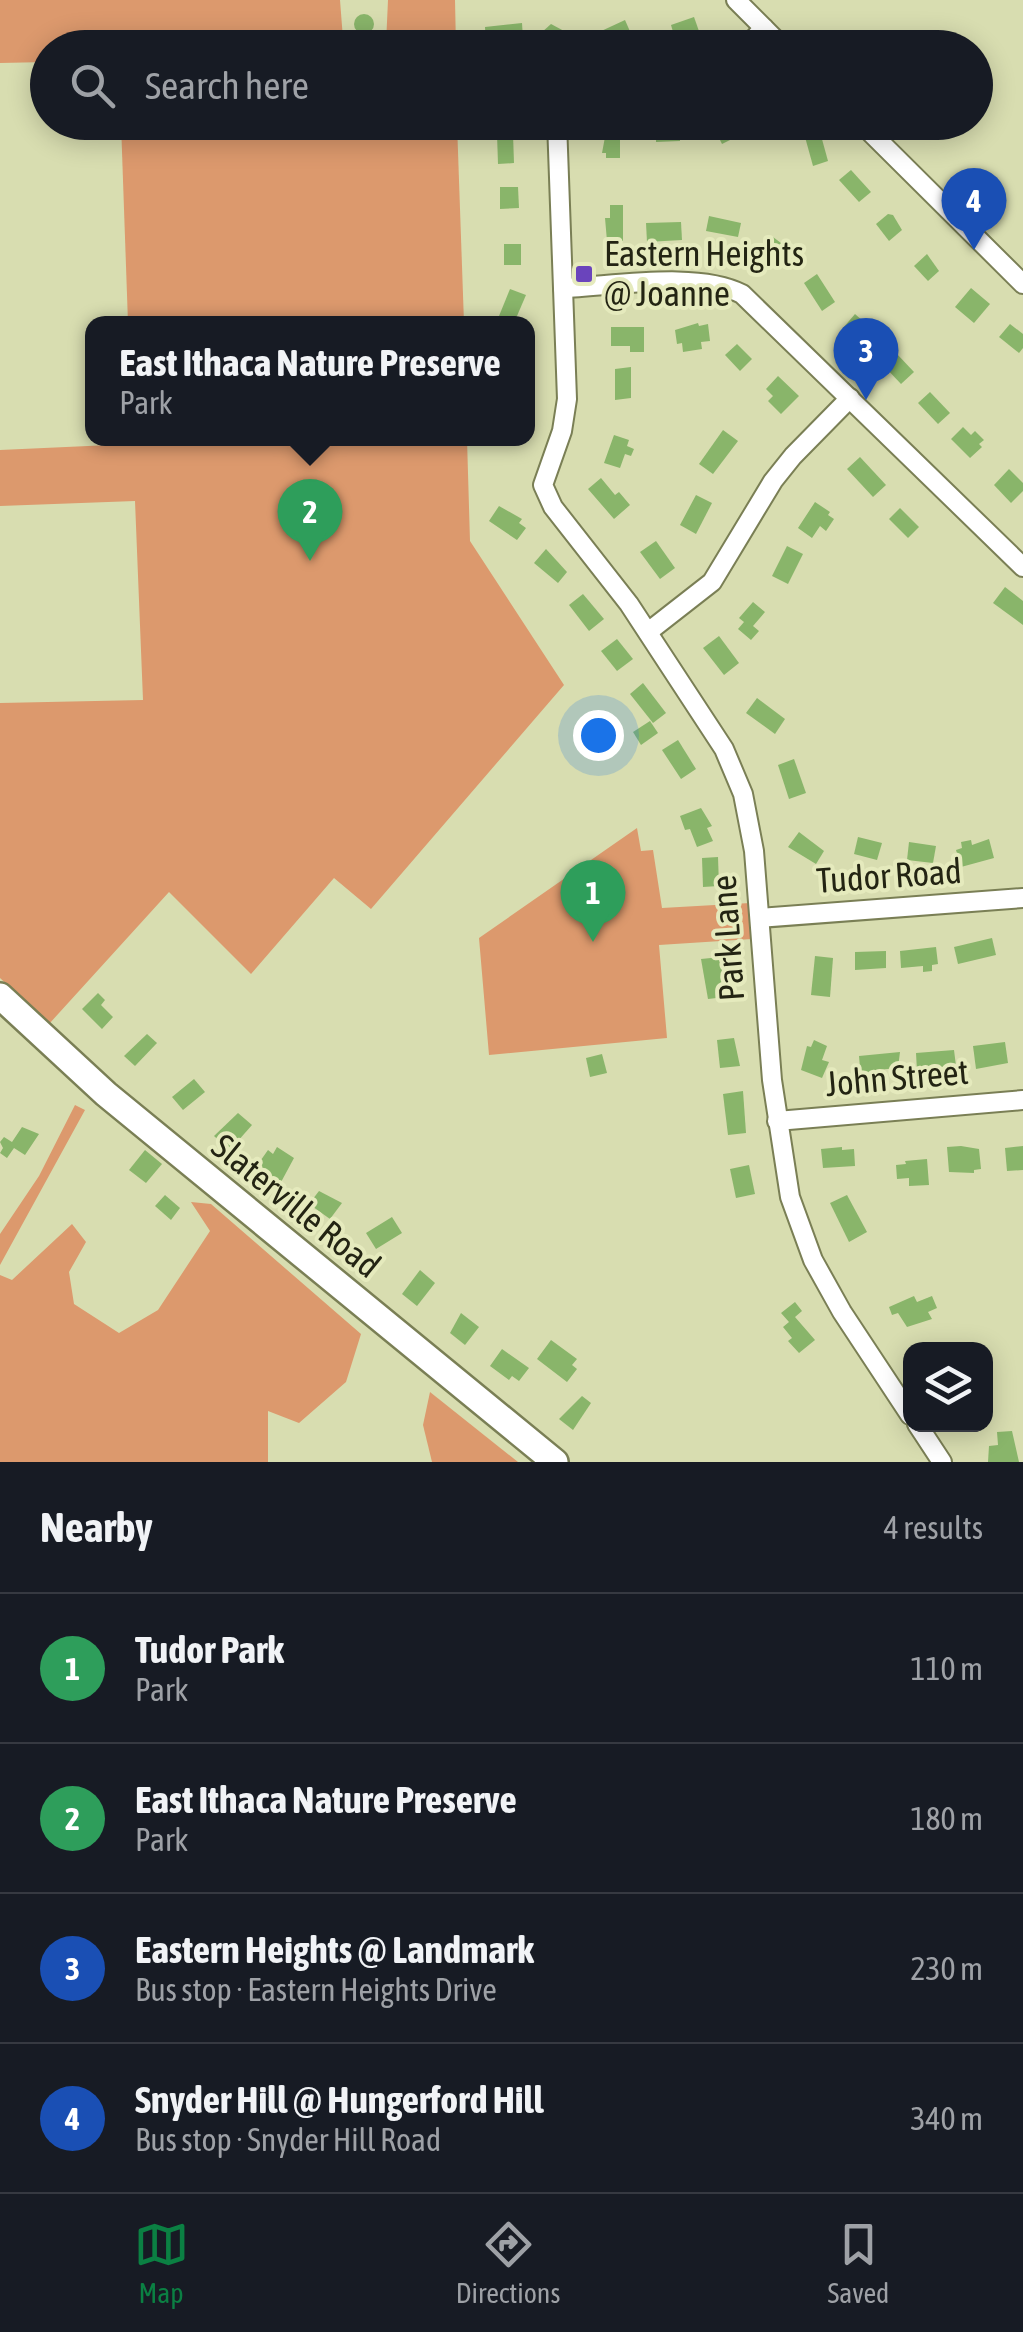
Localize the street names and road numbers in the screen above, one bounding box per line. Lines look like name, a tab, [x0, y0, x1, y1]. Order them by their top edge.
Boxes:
street label: Tudor Road	[815, 850, 963, 900]
street label: Park Lane	[703, 874, 751, 1002]
street label: John Street	[824, 1051, 970, 1103]
street label: Slaterville Road	[205, 1125, 389, 1285]

